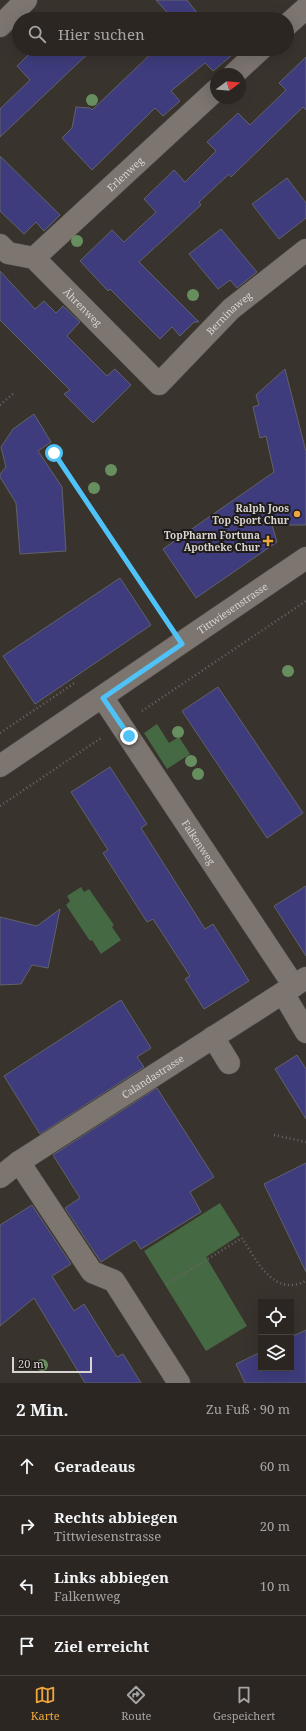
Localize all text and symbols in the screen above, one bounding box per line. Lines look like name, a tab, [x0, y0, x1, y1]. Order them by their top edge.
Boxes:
search box	[12, 12, 294, 56]
icon: search	[26, 23, 48, 45]
text: Hier suchen	[58, 24, 145, 44]
north arrow	[210, 68, 246, 104]
street label: Erlenweg	[104, 153, 147, 194]
street label: Ährenweg	[60, 285, 106, 330]
street label: Berninaweg	[203, 288, 255, 338]
route start	[45, 444, 63, 462]
place label: Ralph Joos Top Sport Chur	[212, 501, 290, 527]
marker: Ralph Joos Top Sport Chur	[292, 509, 302, 519]
place label: TopPharm Fortuna Apotheke Chur	[164, 528, 261, 554]
marker: TopPharm Fortuna Apotheke Chur	[263, 536, 273, 546]
street label: Tittwiesenstrasse	[194, 579, 270, 637]
route end	[120, 727, 138, 745]
street label: Falkenweg	[179, 817, 219, 868]
street label: Calandastrasse	[119, 1051, 186, 1101]
map controls	[258, 1299, 294, 1371]
button: locate	[258, 1299, 294, 1335]
button: layers	[258, 1335, 294, 1371]
scale bar	[12, 1355, 92, 1374]
text: 20 m	[18, 1356, 44, 1371]
text: 2 Min.	[16, 1398, 69, 1421]
text: Zu Fuß · 90 m	[206, 1400, 290, 1418]
icon: ahead	[16, 1455, 38, 1477]
text: Geradeaus	[54, 1456, 135, 1476]
text: 60 m	[260, 1457, 290, 1475]
text: Rechts abbiegen	[54, 1507, 178, 1527]
icon: right	[16, 1515, 38, 1537]
text: 20 m	[260, 1517, 290, 1535]
text: Tittwiesenstrasse	[54, 1527, 161, 1545]
text: Links abbiegen	[54, 1567, 169, 1587]
icon: left	[16, 1575, 38, 1597]
text: 10 m	[260, 1577, 290, 1595]
text: Falkenweg	[54, 1587, 120, 1605]
icon: arrive	[16, 1635, 38, 1657]
text: Ziel erreicht	[54, 1636, 149, 1656]
tab: Karte	[31, 1684, 60, 1723]
tab: Route	[121, 1684, 151, 1723]
tab: Gespeichert	[213, 1684, 275, 1723]

